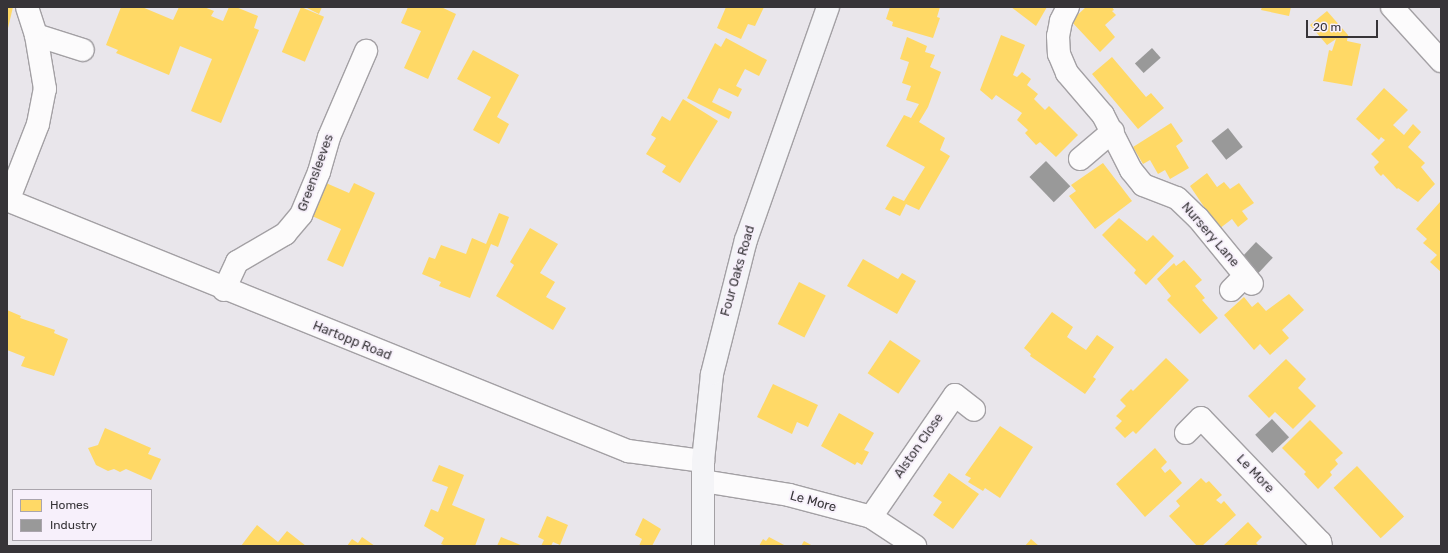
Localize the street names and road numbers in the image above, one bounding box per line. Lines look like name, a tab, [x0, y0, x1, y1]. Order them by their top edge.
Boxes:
street label: Greensleeves	[295, 132, 337, 214]
street label: Nursery Lane	[1178, 199, 1242, 271]
street label: Four Oaks Road	[718, 224, 758, 318]
street label: Hartopp Road	[310, 318, 394, 364]
street label: Alston Close	[891, 411, 947, 481]
street label: Le More	[1233, 451, 1277, 497]
street label: Le More	[788, 488, 838, 516]

